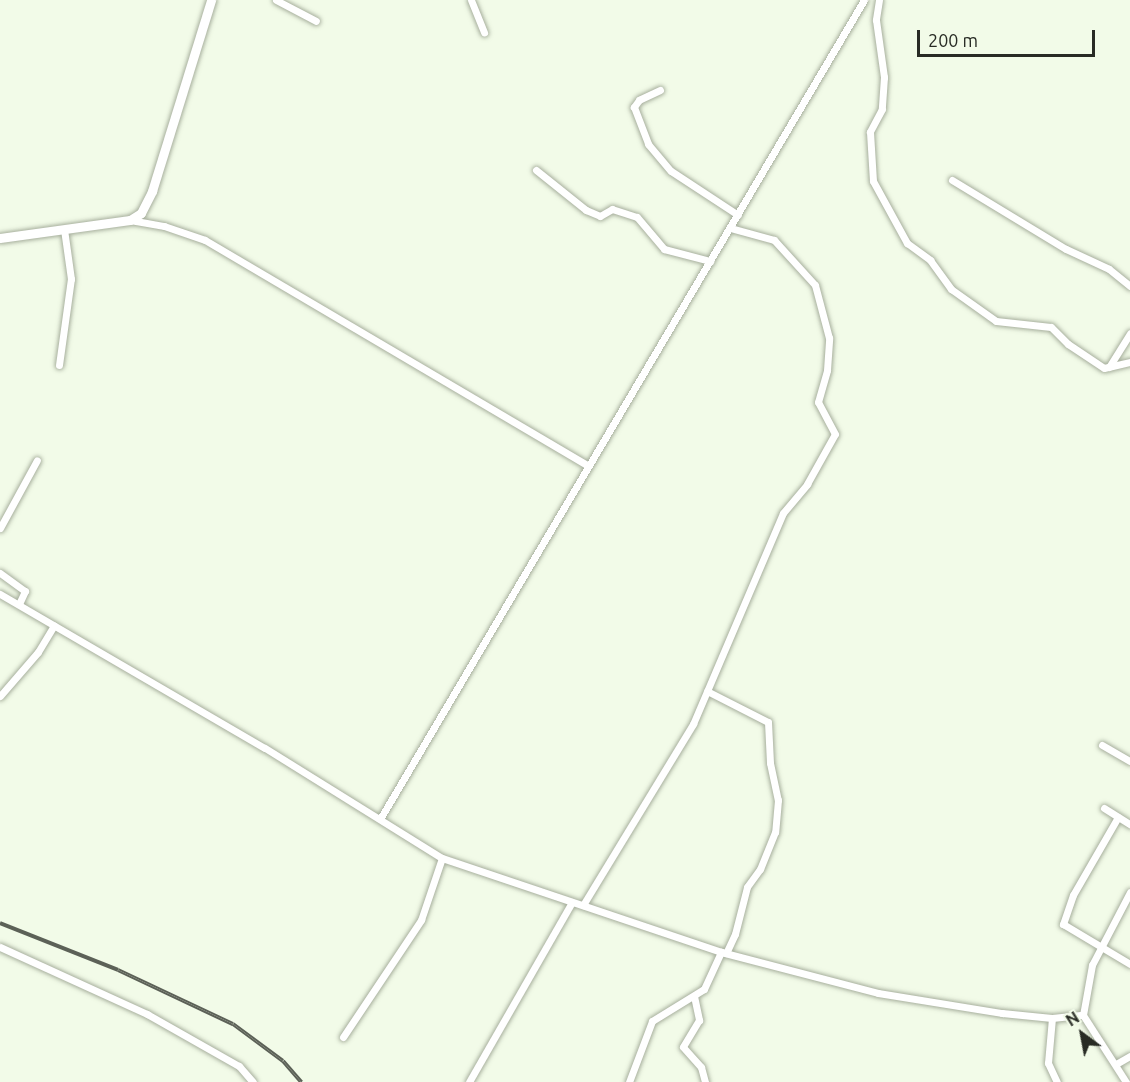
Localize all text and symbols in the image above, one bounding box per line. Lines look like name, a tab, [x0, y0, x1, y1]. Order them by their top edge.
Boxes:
scale bar	[920, 18, 1098, 56]
text: 200 m	[928, 30, 978, 50]
north arrow	[1052, 1004, 1112, 1064]
text: N	[1063, 1008, 1082, 1030]

